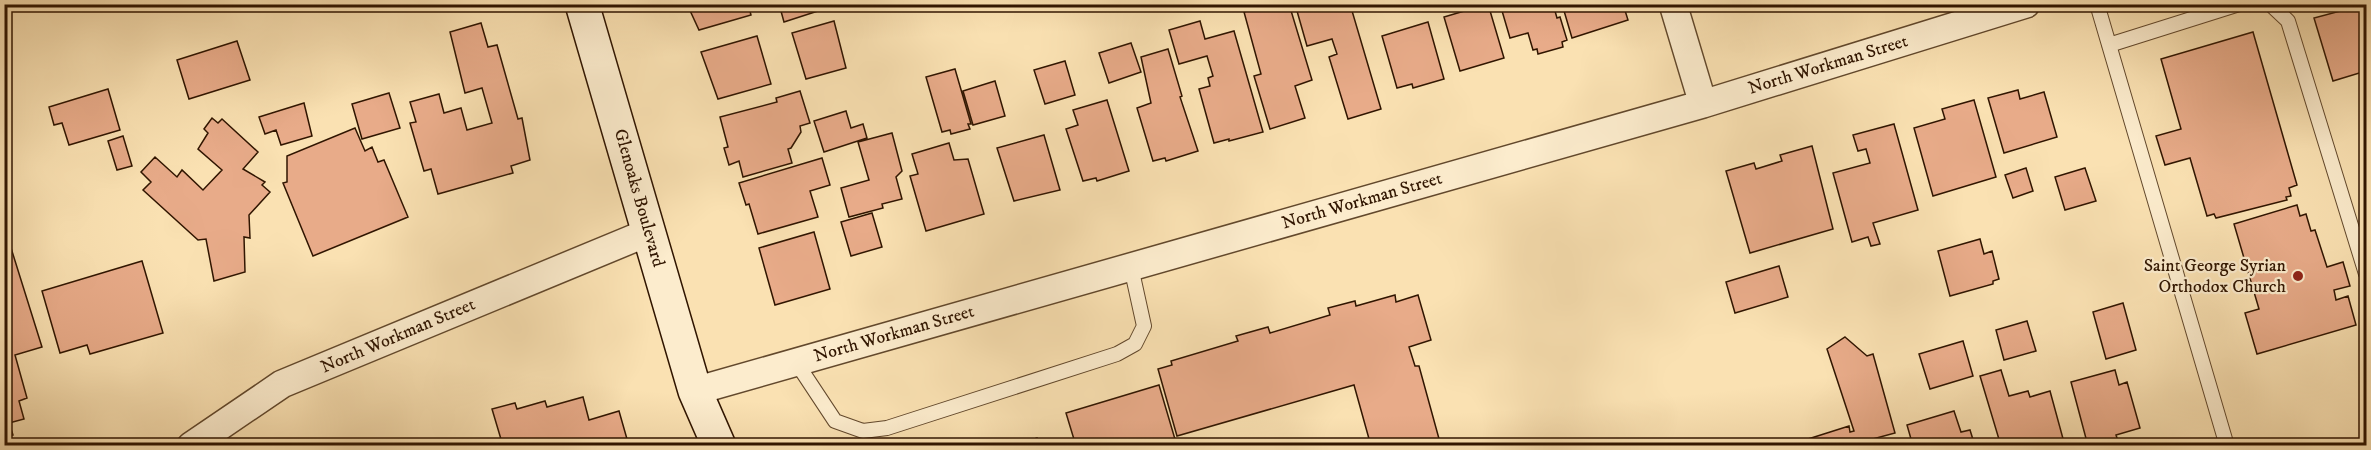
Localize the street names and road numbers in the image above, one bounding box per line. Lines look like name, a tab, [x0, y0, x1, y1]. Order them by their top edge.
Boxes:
street label: North Workman Street	[1746, 30, 1911, 100]
street label: Glenoaks Boulevard	[609, 126, 669, 270]
street label: North Workman Street	[1279, 168, 1445, 234]
street label: North Workman Street	[317, 293, 479, 378]
street label: North Workman Street	[811, 301, 977, 367]

